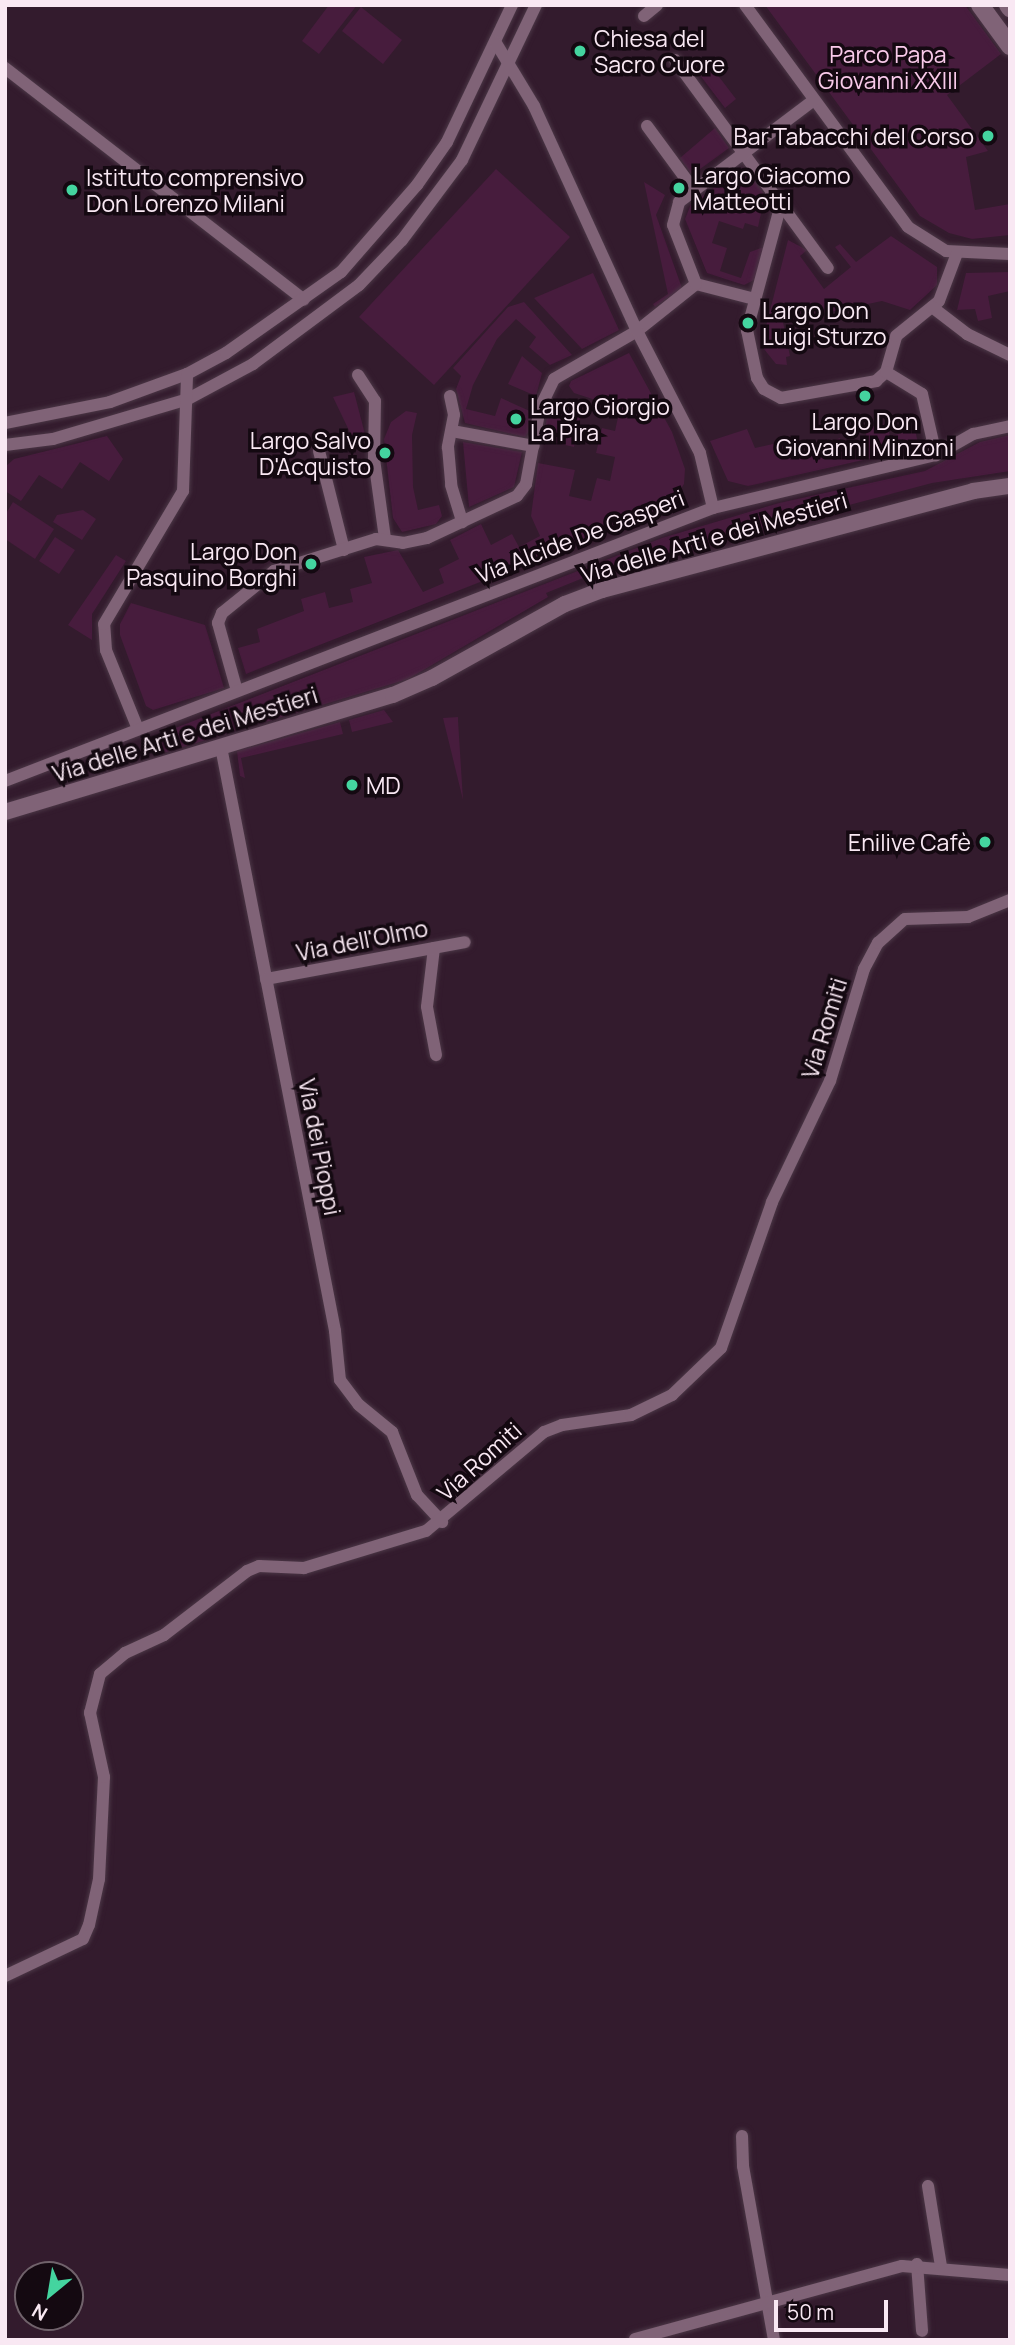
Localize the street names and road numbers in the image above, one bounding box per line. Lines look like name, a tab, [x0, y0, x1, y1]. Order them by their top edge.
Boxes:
street label: Via Alcide De Gasperi	[472, 484, 688, 588]
street label: Via delle Arti e dei Mestieri	[578, 486, 850, 588]
street label: Via delle Arti e dei Mestieri	[49, 681, 321, 787]
street label: Via dell'Olmo	[294, 914, 430, 966]
street label: Via Romiti	[796, 974, 852, 1082]
street label: Via dei Pioppi	[293, 1076, 347, 1218]
street label: Via Romiti	[431, 1416, 527, 1506]

